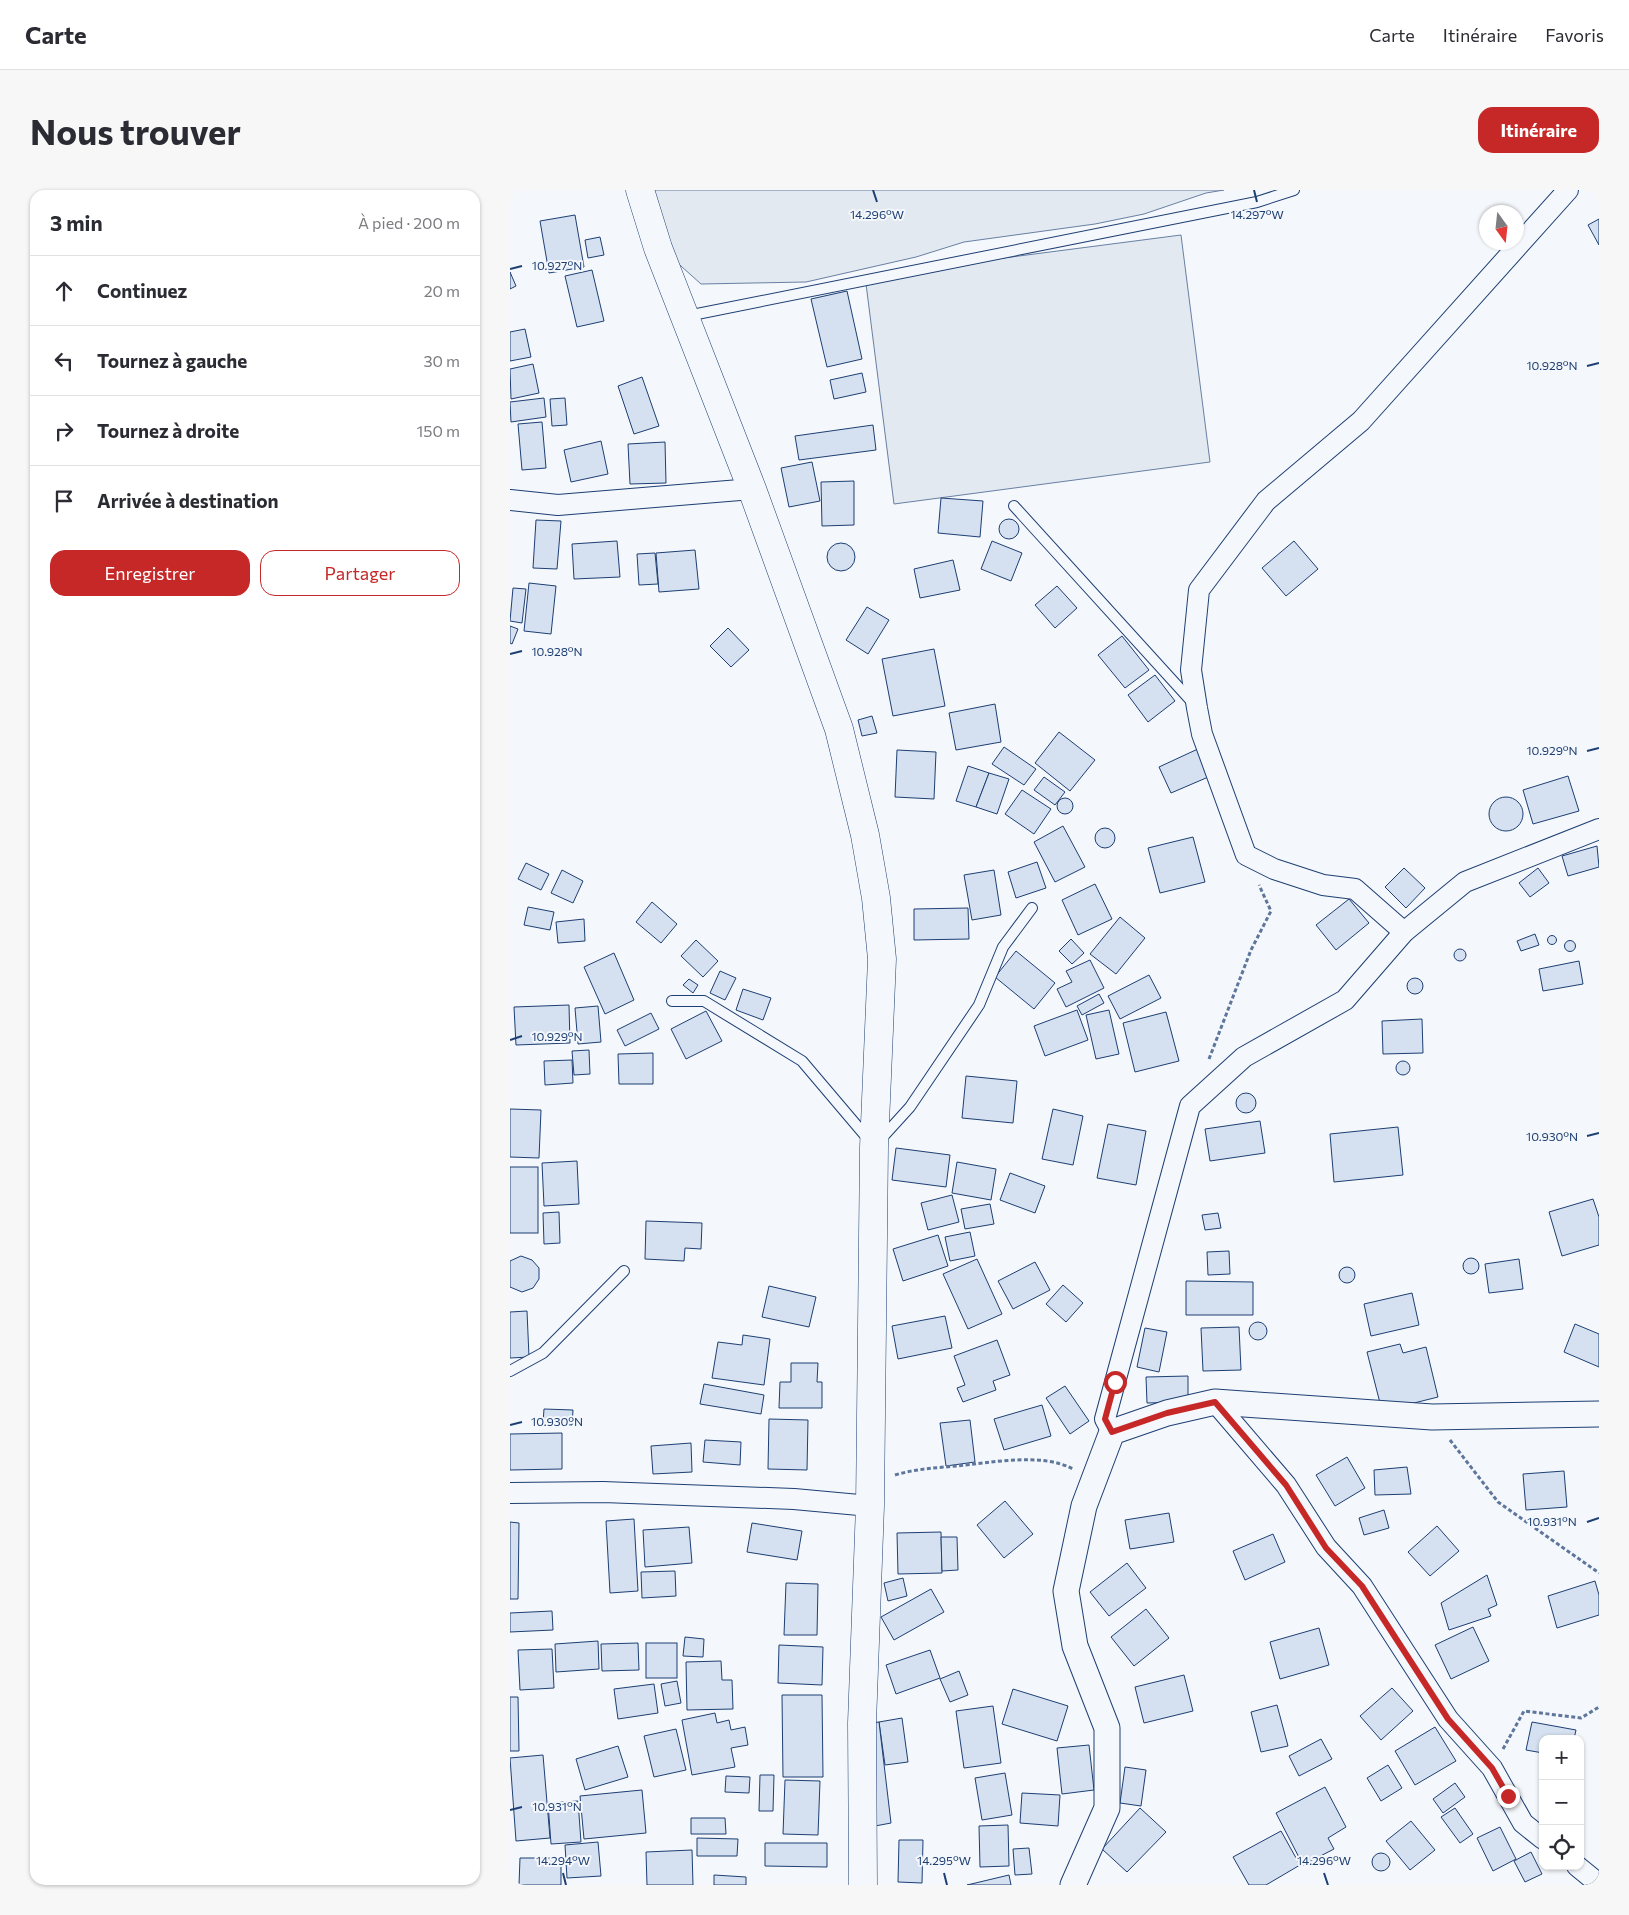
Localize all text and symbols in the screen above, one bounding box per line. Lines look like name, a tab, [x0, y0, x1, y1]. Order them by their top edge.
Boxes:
text: Carte	[25, 20, 87, 49]
text: Carte	[1369, 24, 1415, 46]
text: Itinéraire	[1443, 24, 1517, 46]
text: Favoris	[1545, 24, 1604, 46]
button: Itinéraire	[1478, 107, 1599, 153]
text: Nous trouver	[30, 109, 241, 152]
north arrow	[1479, 205, 1524, 250]
text: 14.296°W	[850, 207, 904, 221]
text: 14.297°W	[1230, 207, 1284, 221]
text: 3 min	[50, 210, 103, 235]
text: À pied · 200 m	[358, 213, 460, 232]
text: 10.927°N	[532, 258, 582, 272]
icon: ahead	[50, 277, 78, 305]
text: Continuez	[97, 279, 187, 302]
text: 20 m	[424, 281, 460, 300]
icon: left	[50, 347, 78, 375]
text: Tournez à gauche	[97, 349, 247, 372]
text: 30 m	[423, 351, 460, 370]
text: 10.928°N	[1526, 358, 1578, 372]
icon: right	[50, 417, 78, 445]
text: Tournez à droite	[97, 419, 239, 442]
text: 150 m	[417, 421, 460, 440]
icon: arrive	[50, 487, 78, 515]
text: Arrivée à destination	[97, 489, 279, 512]
button: Enregistrer	[50, 550, 250, 596]
button: Partager	[260, 550, 460, 596]
text: 10.928°N	[531, 644, 583, 658]
text: 10.929°N	[1526, 743, 1578, 757]
text: 10.929°N	[531, 1029, 583, 1043]
text: 10.930°N	[1526, 1129, 1578, 1143]
route start	[1104, 1371, 1127, 1394]
text: 10.930°N	[531, 1414, 583, 1428]
text: 10.931°N	[1527, 1514, 1577, 1528]
map controls	[1539, 1735, 1584, 1870]
button: +	[1539, 1735, 1584, 1780]
button: −	[1539, 1780, 1584, 1825]
route end	[1497, 1785, 1520, 1808]
text: 10.931°N	[532, 1799, 582, 1813]
button: locate	[1539, 1825, 1584, 1870]
text: 14.294°W	[536, 1853, 590, 1867]
text: 14.295°W	[917, 1853, 971, 1867]
text: 14.296°W	[1297, 1853, 1351, 1867]

